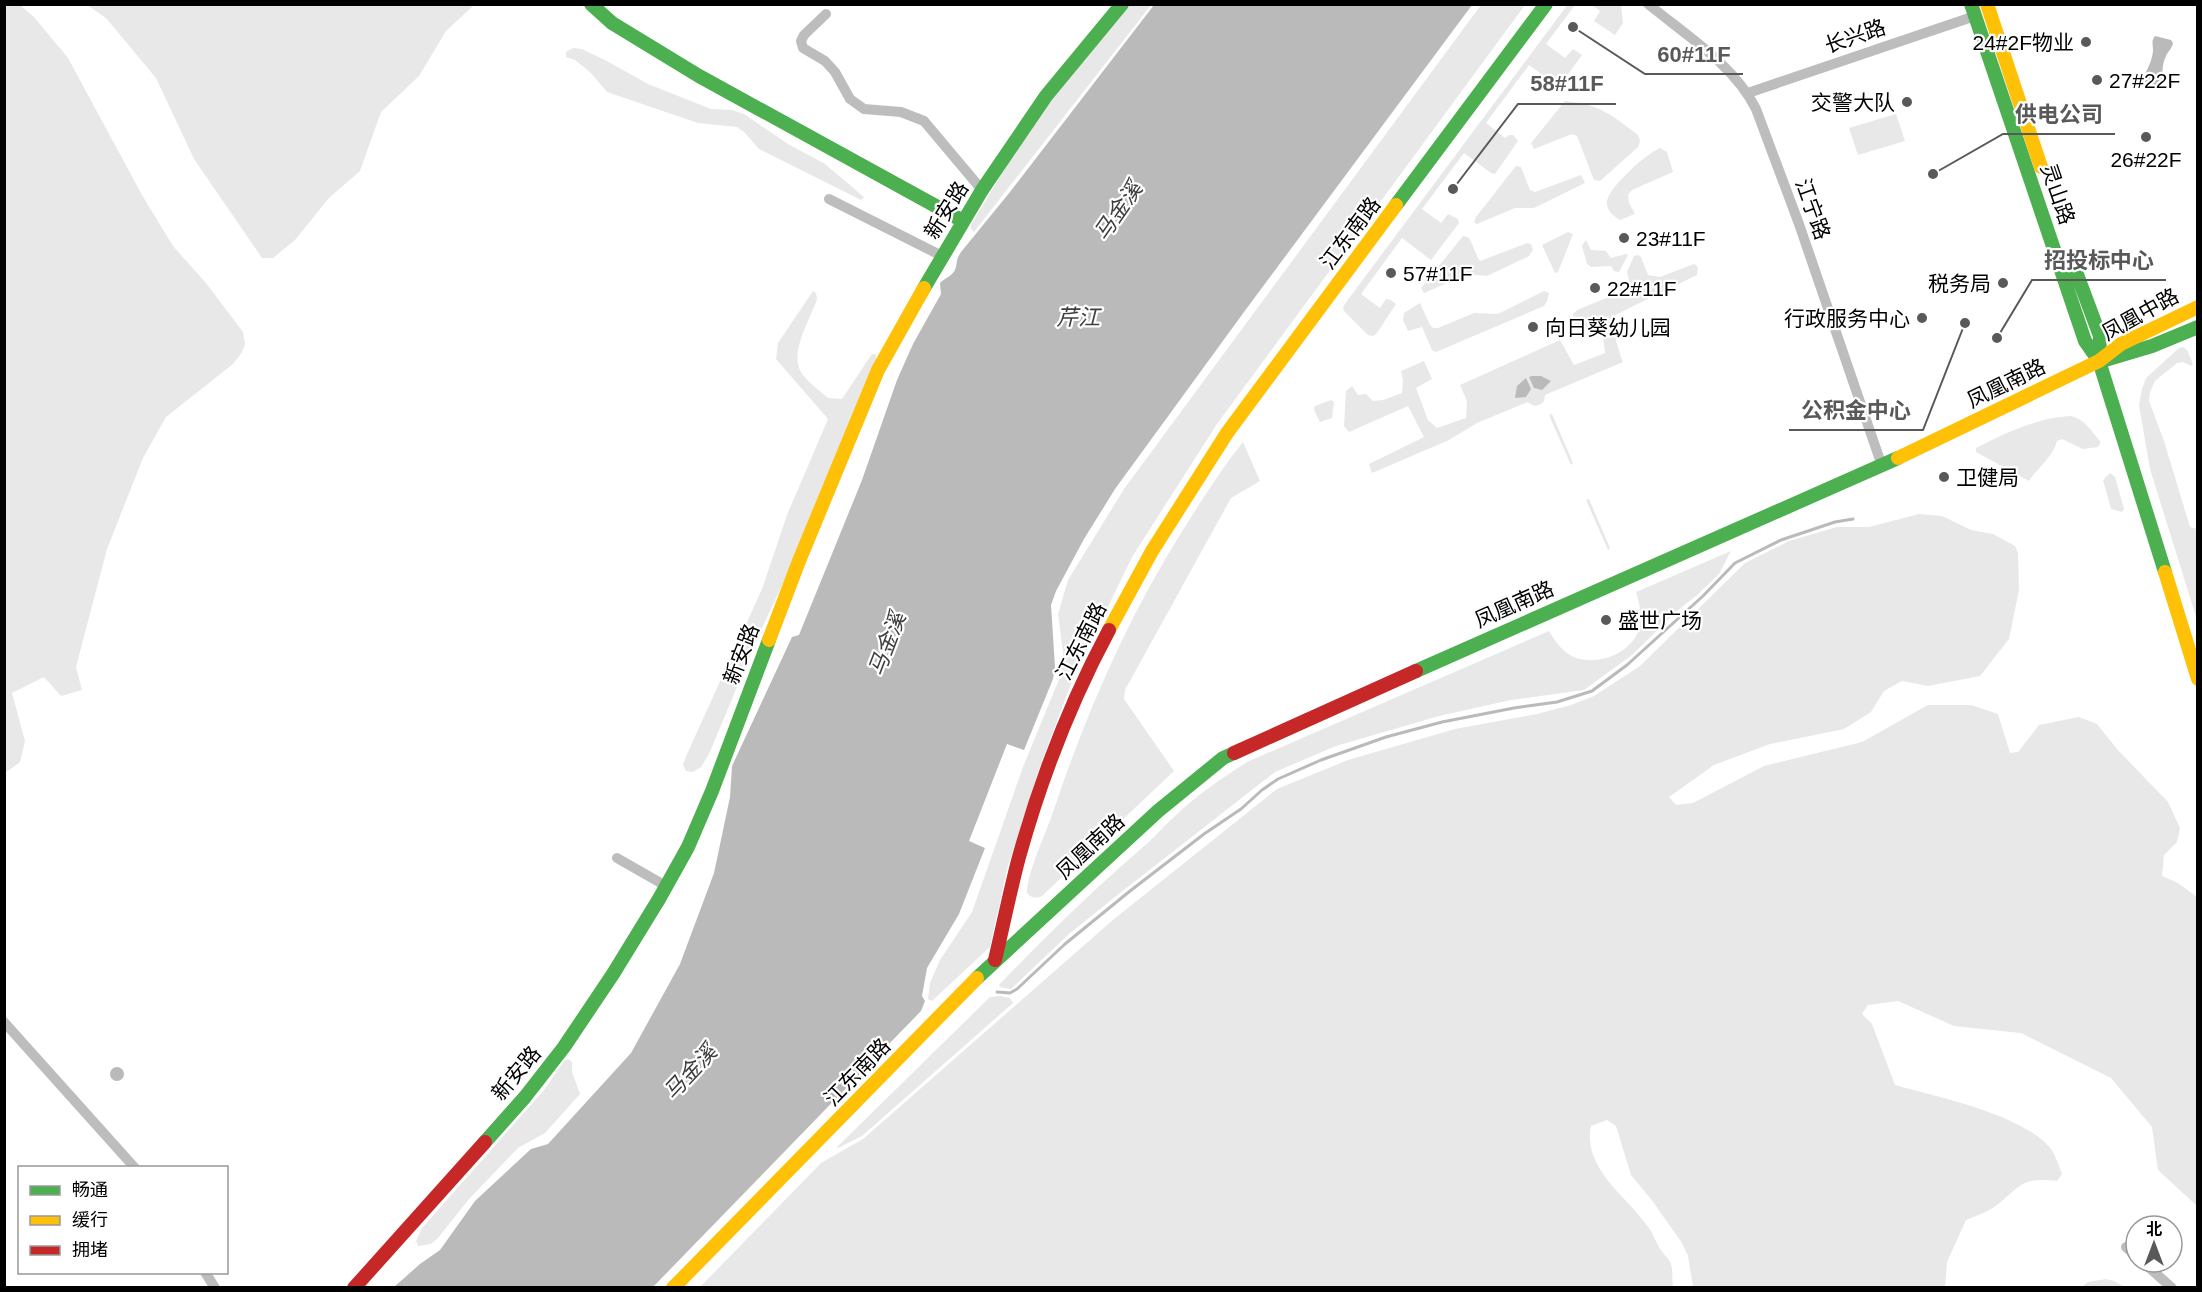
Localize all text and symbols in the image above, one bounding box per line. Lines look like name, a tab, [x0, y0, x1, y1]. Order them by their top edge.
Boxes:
street label: 长兴路	[1821, 15, 1889, 57]
place label: 24#2F物业	[1972, 31, 2074, 54]
callout: 60#11F	[1645, 34, 1743, 74]
marker: 24#2F物业	[2079, 35, 2093, 49]
text: 60#11F	[1657, 42, 1731, 67]
callout: 58#11F	[1518, 64, 1616, 104]
place label: 27#22F	[2109, 69, 2180, 92]
text: 58#11F	[1530, 71, 1604, 96]
marker: 27#22F	[2090, 73, 2104, 87]
place label: 交警大队	[1811, 91, 1895, 114]
callout: 供电公司	[2003, 94, 2115, 134]
marker: 交警大队	[1900, 95, 1914, 109]
text: 供电公司	[2015, 102, 2103, 127]
marker: 26#22F	[2139, 130, 2153, 144]
place label: 26#22F	[2110, 148, 2182, 171]
street label: 灵山路	[2037, 160, 2079, 228]
water label: 马金溪	[1089, 175, 1148, 245]
street label: 江宁路	[1791, 175, 1835, 243]
street label: 新安路	[920, 177, 972, 243]
street label: 江东南路	[1316, 193, 1384, 273]
place label: 23#11F	[1636, 227, 1706, 250]
marker: 23#11F	[1617, 231, 1631, 245]
callout: 招投标中心	[2032, 240, 2166, 280]
text: 招投标中心	[2044, 248, 2154, 273]
place label: 57#11F	[1403, 262, 1473, 285]
marker: 57#11F	[1384, 266, 1398, 280]
place label: 税务局	[1928, 272, 1991, 295]
marker: 税务局	[1996, 276, 2010, 290]
place label: 22#11F	[1607, 277, 1677, 300]
marker: 22#11F	[1588, 281, 1602, 295]
street label: 凤凰中路	[2098, 284, 2182, 344]
water label: 芹江	[1056, 305, 1102, 330]
place label: 行政服务中心	[1784, 307, 1910, 330]
marker: 行政服务中心	[1915, 311, 1929, 325]
place label: 向日葵幼儿园	[1545, 316, 1671, 339]
marker: 向日葵幼儿园	[1526, 320, 1540, 334]
street label: 凤凰南路	[1963, 354, 2049, 412]
callout: 公积金中心	[1789, 390, 1923, 430]
text: 公积金中心	[1801, 398, 1911, 423]
place label: 卫健局	[1956, 466, 2019, 489]
marker: 卫健局	[1937, 470, 1951, 484]
street label: 凤凰南路	[1471, 576, 1557, 632]
street label: 江东南路	[1052, 598, 1110, 684]
water label: 马金溪	[864, 607, 911, 679]
place label: 盛世广场	[1618, 609, 1702, 632]
marker: 盛世广场	[1599, 613, 1613, 627]
street label: 新安路	[719, 620, 763, 688]
street label: 凤凰南路	[1051, 809, 1129, 883]
street label: 江东南路	[820, 1034, 894, 1110]
water label: 马金溪	[658, 1038, 723, 1105]
street label: 新安路	[487, 1041, 545, 1105]
legend	[18, 1166, 228, 1274]
text: 畅通	[72, 1180, 108, 1200]
text: 缓行	[72, 1210, 108, 1230]
north arrow	[2124, 1214, 2184, 1274]
text: 北	[2146, 1221, 2162, 1238]
text: 拥堵	[72, 1240, 108, 1260]

